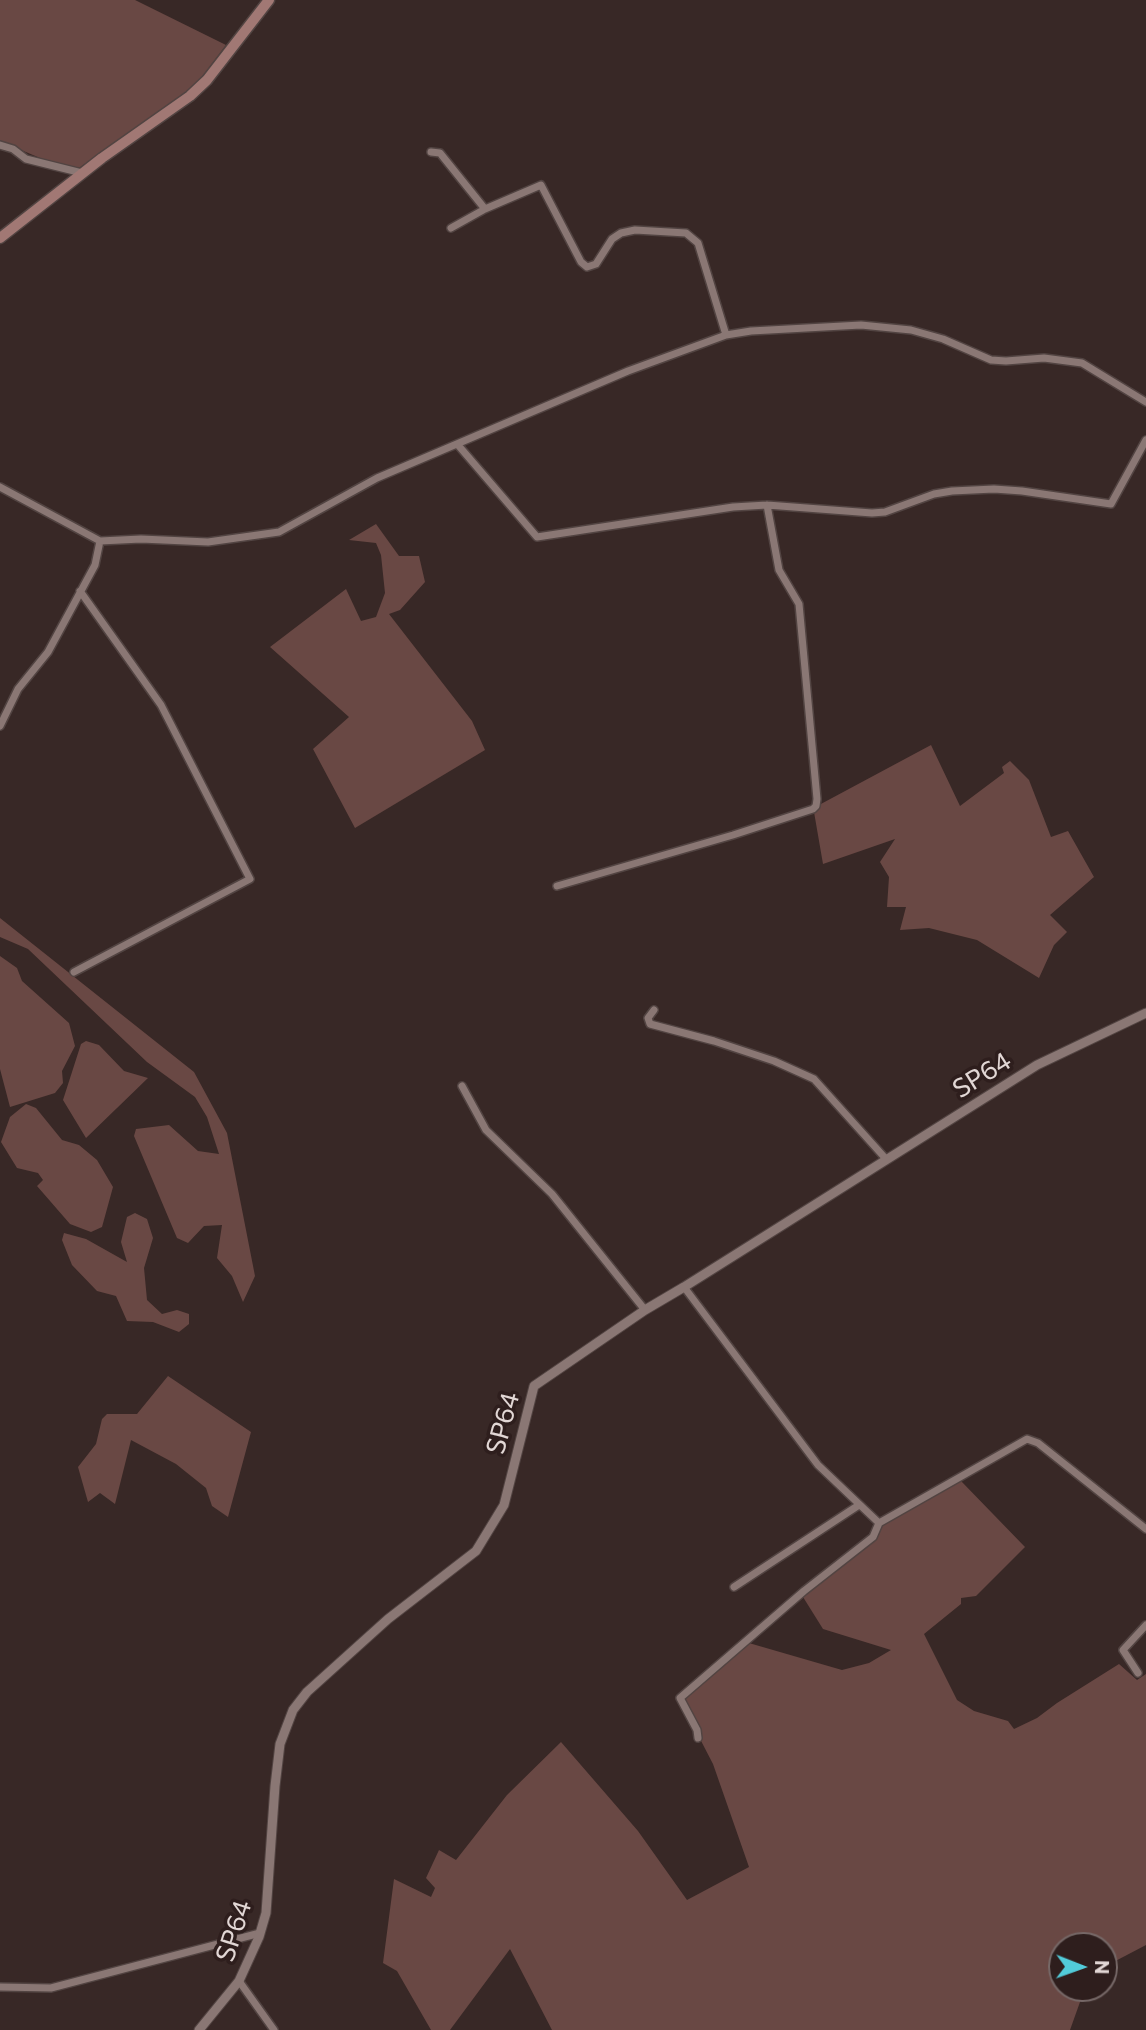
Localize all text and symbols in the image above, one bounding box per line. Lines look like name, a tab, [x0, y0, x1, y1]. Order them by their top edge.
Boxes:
street label: SP64	[947, 1045, 1017, 1105]
street label: SP64	[480, 1389, 526, 1457]
street label: SP64	[209, 1896, 259, 1966]
north arrow	[1048, 1932, 1118, 2002]
text: N	[1091, 1960, 1114, 1975]

